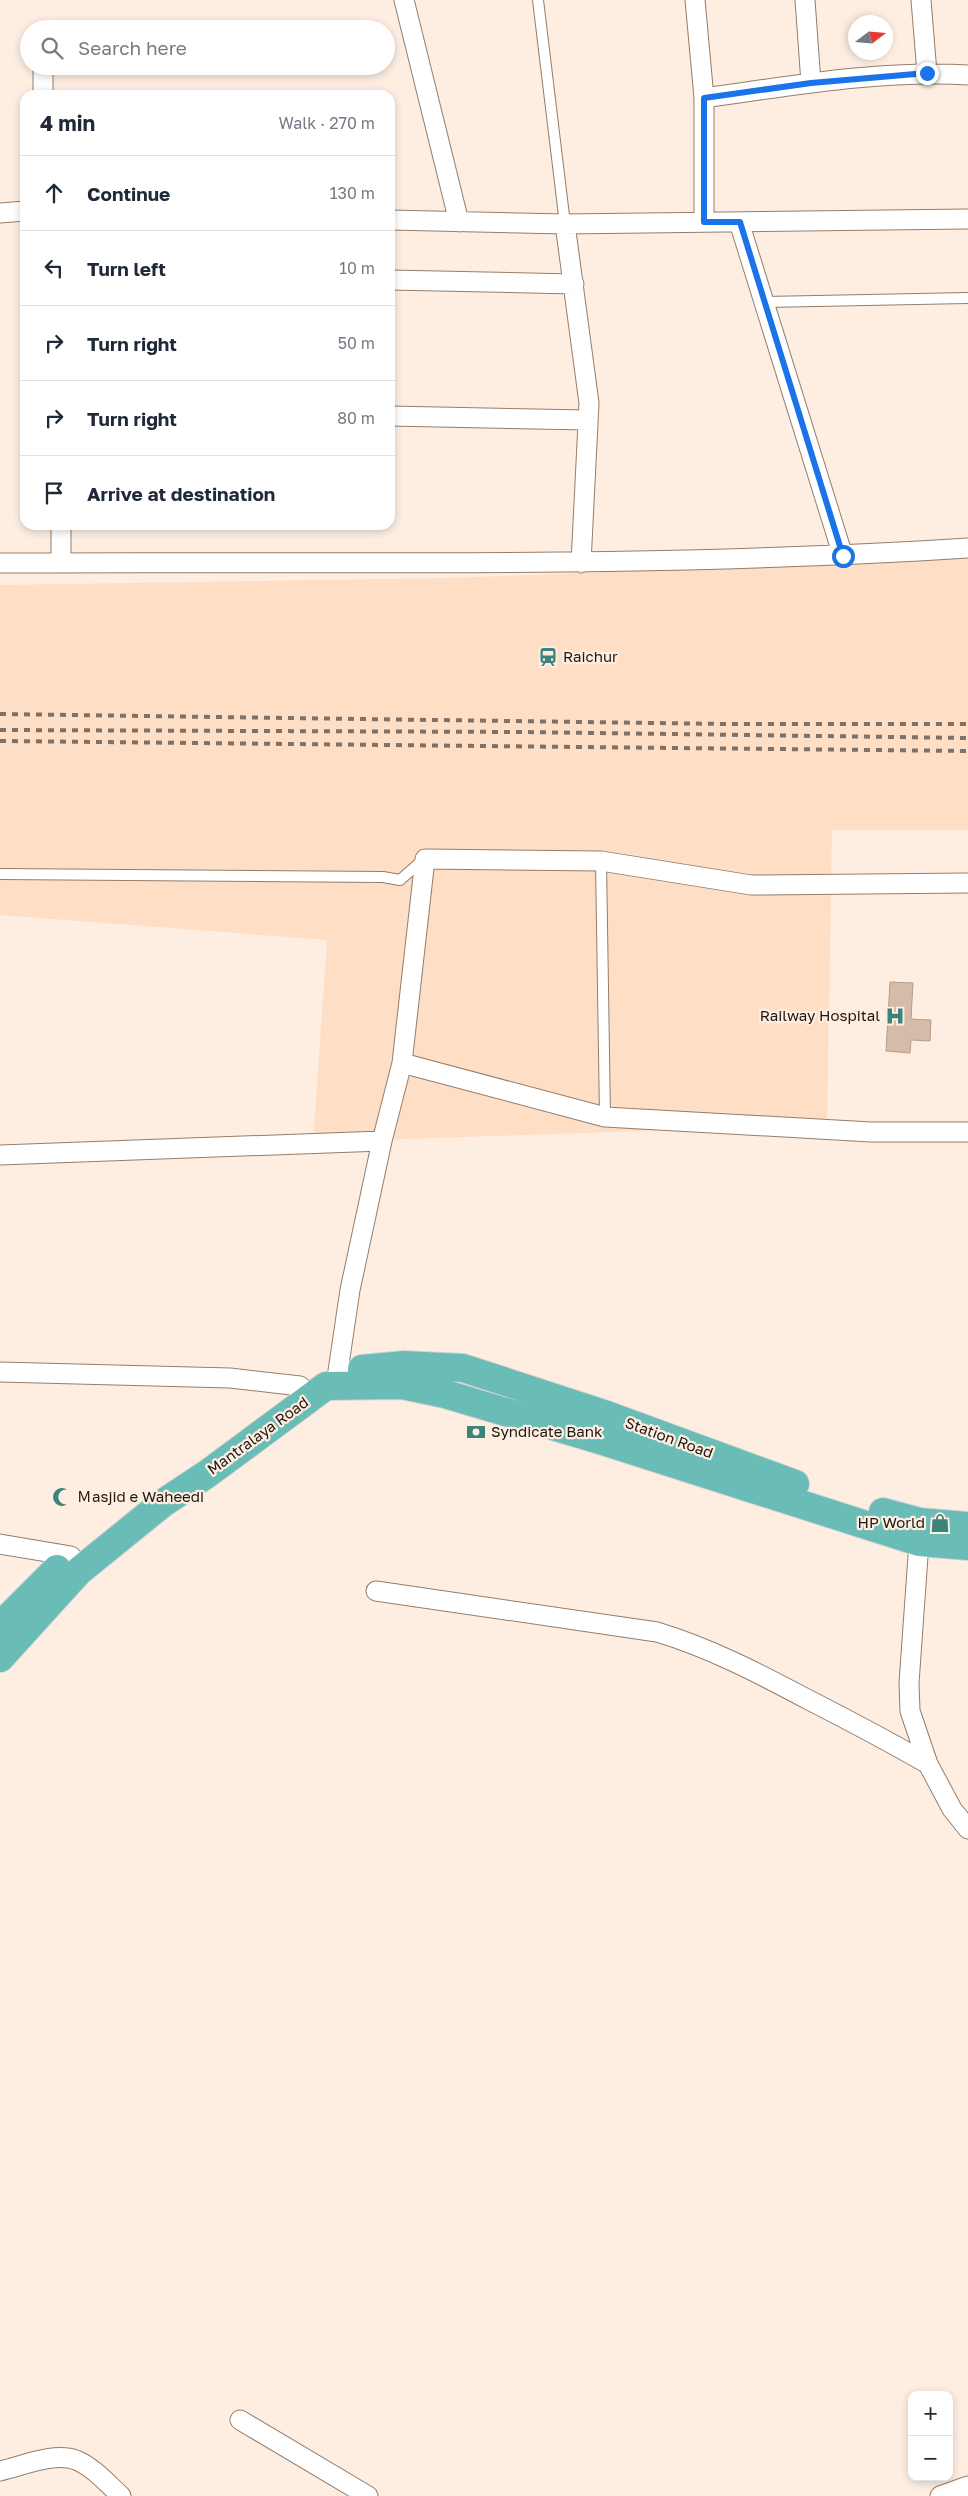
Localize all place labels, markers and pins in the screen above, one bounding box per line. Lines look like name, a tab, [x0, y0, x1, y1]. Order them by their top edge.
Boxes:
station icon: Raichur	[537, 646, 559, 668]
place label: Raichur	[563, 647, 618, 665]
hospital icon: Railway Hospital	[884, 1005, 906, 1027]
place label: Railway Hospital	[760, 1006, 880, 1024]
bank icon: Syndicate Bank	[465, 1421, 487, 1443]
place label: Syndicate Bank	[491, 1422, 603, 1440]
mosque icon: Ｍasjid e Waheedi	[51, 1486, 73, 1508]
place label: Ｍasjid e Waheedi	[77, 1487, 204, 1505]
shop icon: HP World	[929, 1512, 951, 1534]
place label: HP World	[857, 1513, 925, 1531]

